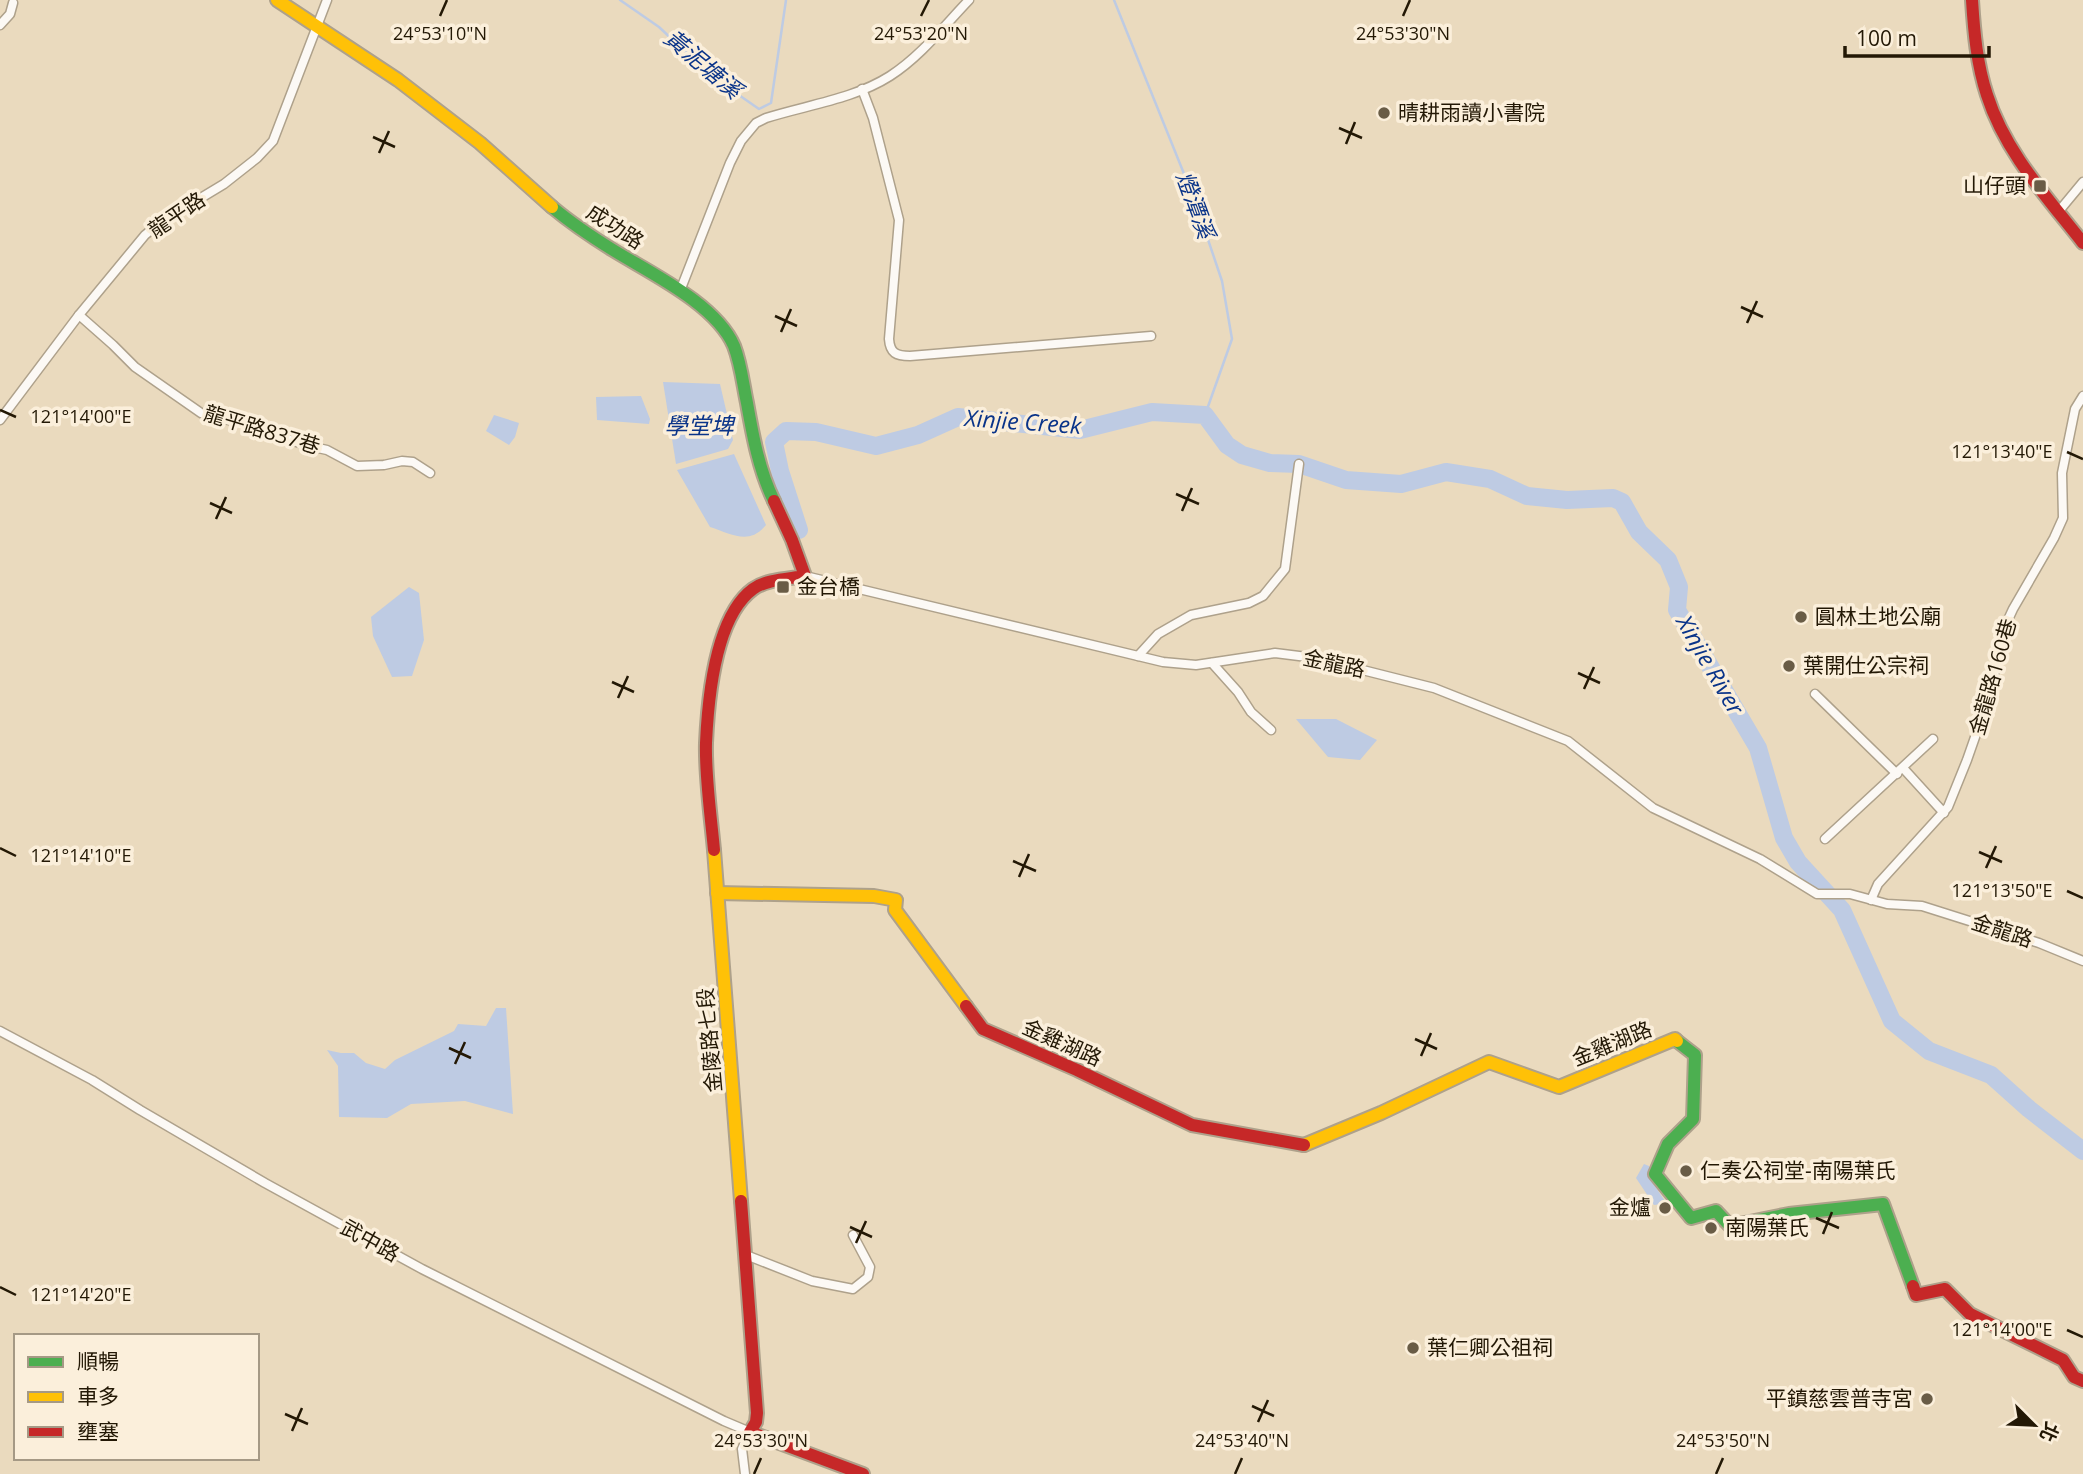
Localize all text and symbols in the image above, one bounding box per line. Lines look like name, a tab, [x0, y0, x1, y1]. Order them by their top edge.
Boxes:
scale bar	[1845, 14, 1988, 58]
text: 24°53'10"N	[393, 21, 487, 45]
water label: 黃泥塘溪	[658, 21, 751, 107]
text: 24°53'20"N	[874, 21, 968, 45]
text: 24°53'30"N	[1356, 21, 1450, 45]
text: 100 m	[1856, 24, 1917, 52]
place label: 晴耕雨讀小書院	[1398, 98, 1545, 126]
marker: 晴耕雨讀小書院	[1376, 105, 1392, 121]
water label: 燈潭溪	[1169, 167, 1224, 245]
place label: 山仔頭	[1963, 171, 2026, 199]
marker: 山仔頭	[2032, 178, 2048, 194]
street label: 龍平路	[142, 185, 210, 243]
street label: 成功路	[582, 197, 650, 255]
street label: 龍平路837巷	[201, 398, 324, 460]
water label: Xinjie Creek	[962, 401, 1083, 441]
text: 121°14'00"E	[31, 404, 131, 428]
water label: 學堂埤	[665, 409, 737, 441]
text: 121°13'40"E	[1952, 439, 2052, 463]
place label: 金台橋	[797, 572, 860, 600]
marker: 金台橋	[775, 579, 791, 595]
place label: 圓林土地公廟	[1815, 602, 1941, 630]
water label: Xinjie River	[1668, 607, 1753, 721]
marker: 圓林土地公廟	[1793, 609, 1809, 625]
street label: 金龍路160巷	[1962, 615, 2022, 738]
street label: 金龍路	[1300, 643, 1368, 683]
place label: 葉開仕公宗祠	[1803, 651, 1929, 679]
marker: 葉開仕公宗祠	[1781, 658, 1797, 674]
text: 121°14'10"E	[31, 843, 131, 867]
text: 121°13'50"E	[1952, 878, 2052, 902]
street label: 金龍路	[1968, 907, 2037, 953]
street label: 金陵路七段	[690, 987, 728, 1094]
street label: 金雞湖路	[1018, 1012, 1106, 1072]
street label: 金雞湖路	[1567, 1014, 1656, 1072]
place label: 仁奏公祠堂-南陽葉氏	[1700, 1156, 1896, 1184]
marker: 仁奏公祠堂-南陽葉氏	[1678, 1163, 1694, 1179]
place label: 金爐	[1609, 1193, 1651, 1221]
marker: 金爐	[1657, 1200, 1673, 1216]
street label: 武中路	[336, 1213, 405, 1268]
place label: 南陽葉氏	[1725, 1213, 1809, 1241]
marker: 南陽葉氏	[1703, 1220, 1719, 1236]
text: 121°14'20"E	[31, 1282, 131, 1306]
text: 121°14'00"E	[1952, 1317, 2052, 1341]
place label: 葉仁卿公祖祠	[1427, 1333, 1553, 1361]
legend	[14, 1334, 259, 1460]
marker: 葉仁卿公祖祠	[1405, 1340, 1421, 1356]
text: 順暢	[77, 1347, 119, 1375]
text: 車多	[77, 1382, 119, 1410]
place label: 平鎮慈雲普寺宮	[1766, 1384, 1913, 1412]
north arrow	[1999, 1390, 2069, 1460]
marker: 平鎮慈雲普寺宮	[1919, 1391, 1935, 1407]
text: 壅塞	[77, 1417, 119, 1445]
text: 北	[2034, 1418, 2065, 1446]
text: 24°53'30"N	[714, 1428, 808, 1452]
text: 24°53'40"N	[1195, 1428, 1289, 1452]
text: 24°53'50"N	[1676, 1428, 1770, 1452]

